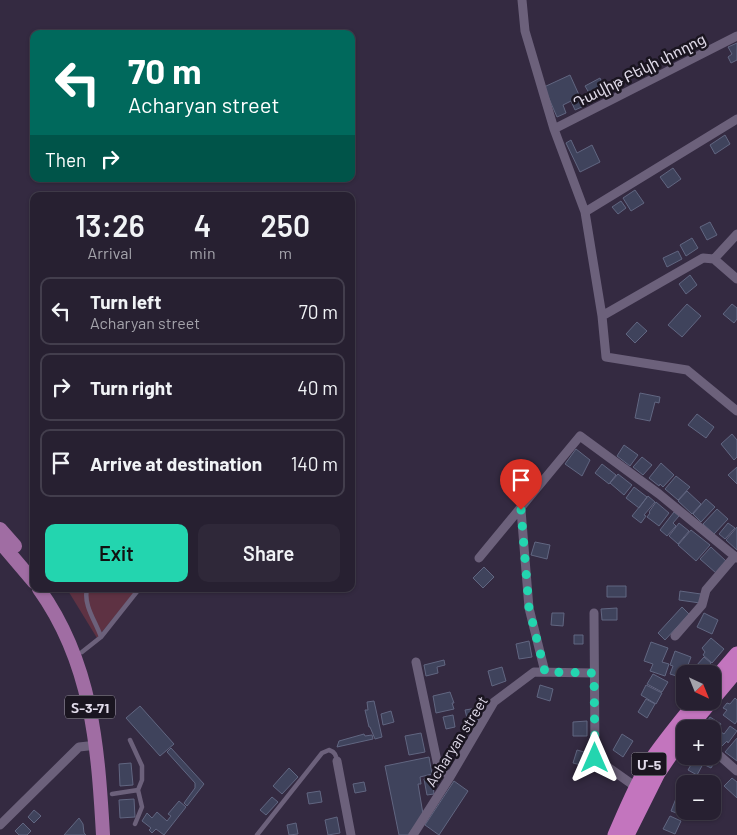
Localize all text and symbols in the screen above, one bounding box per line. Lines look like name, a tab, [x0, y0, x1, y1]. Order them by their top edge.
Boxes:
street label: Դավիթ Բեկի փողոց	[570, 29, 709, 112]
text: 70 m	[128, 49, 202, 91]
icon: left	[45, 50, 110, 115]
text: Acharyan street	[128, 91, 279, 117]
icon: right	[96, 145, 124, 173]
text: Then	[45, 148, 86, 171]
text: 13:26	[75, 207, 145, 243]
text: 4	[194, 207, 211, 243]
text: 250	[261, 207, 310, 243]
text: Arrival	[87, 243, 132, 262]
text: min	[190, 243, 216, 262]
text: m	[279, 243, 292, 262]
text: Turn left	[90, 290, 161, 313]
icon: left	[47, 297, 75, 325]
text: 70 m	[299, 300, 338, 323]
text: Acharyan street	[90, 313, 200, 332]
icon: right	[47, 373, 75, 401]
text: Turn right	[90, 376, 172, 399]
text: 40 m	[297, 376, 338, 399]
icon: arrive	[47, 449, 75, 477]
text: Arrive at destination	[90, 452, 262, 475]
text: 140 m	[291, 452, 338, 475]
pin	[500, 459, 542, 510]
icon: arrive	[507, 466, 535, 494]
button: Exit	[45, 524, 188, 582]
button: Share	[198, 524, 340, 582]
north arrow	[676, 665, 721, 710]
map controls	[676, 665, 721, 820]
street label: Acharyan street	[421, 692, 491, 790]
road number: Տ-3-71	[65, 696, 115, 719]
button: +	[676, 720, 721, 765]
position arrow	[568, 731, 620, 783]
road number: Մ-5	[632, 752, 666, 776]
button: −	[676, 775, 721, 820]

